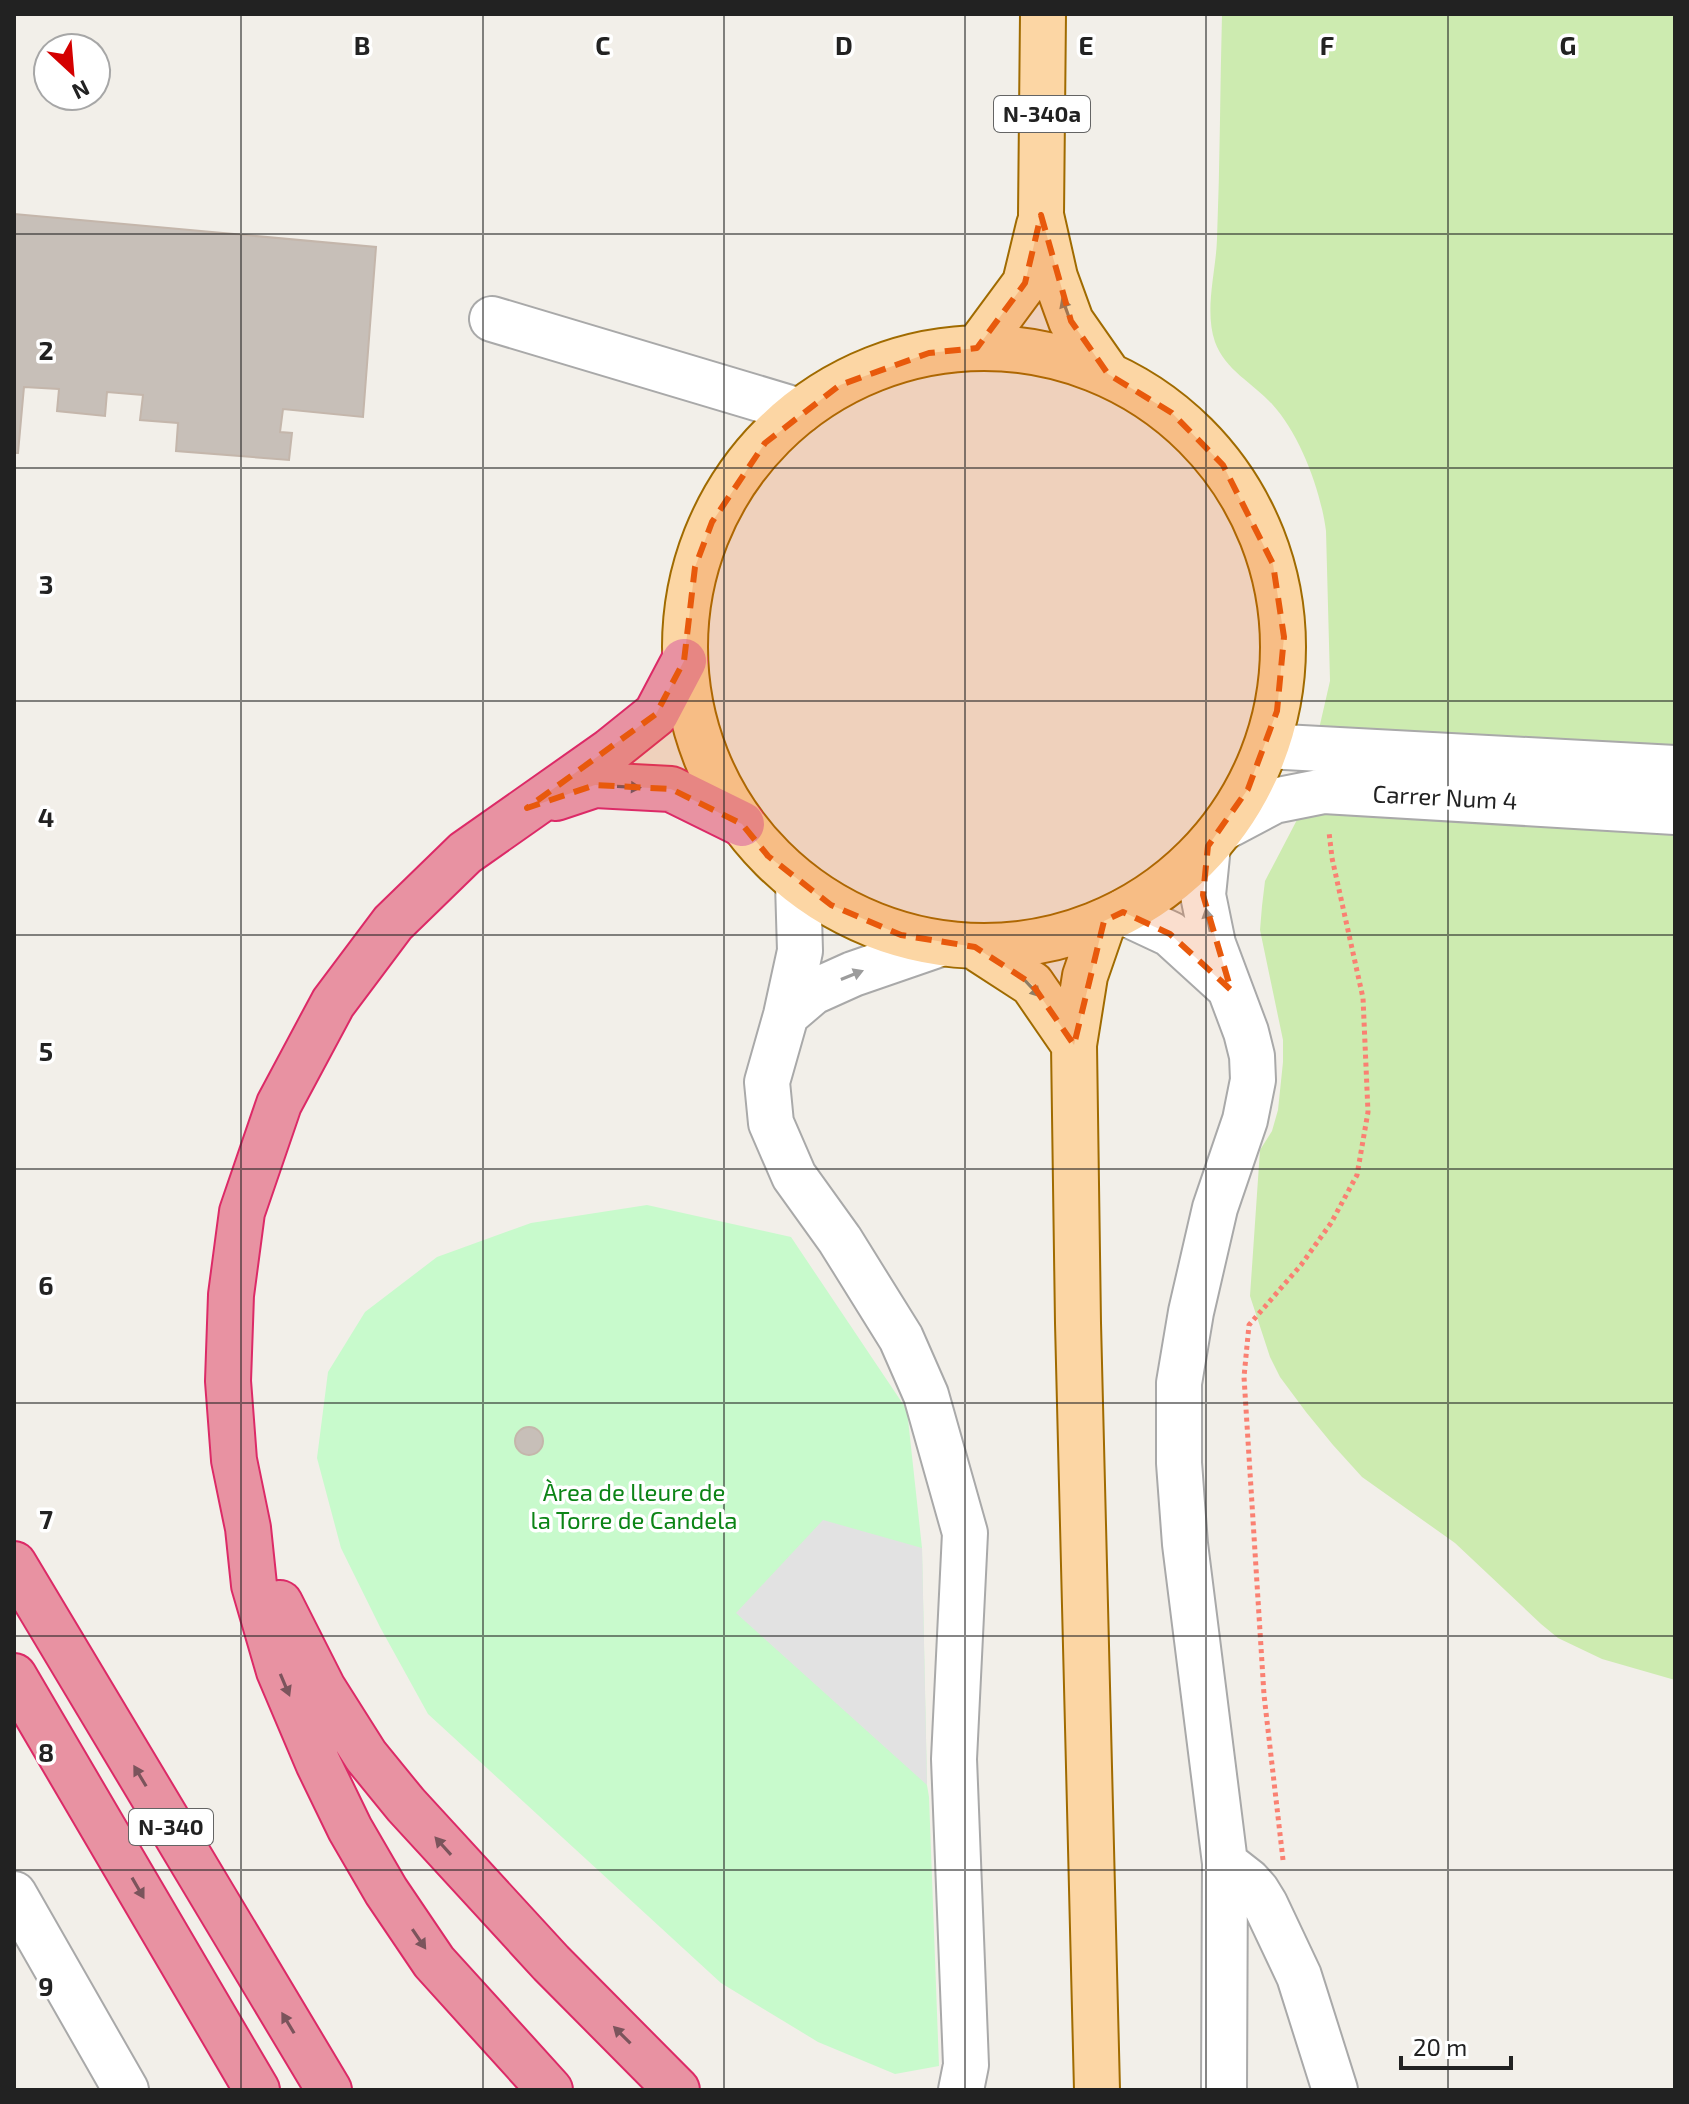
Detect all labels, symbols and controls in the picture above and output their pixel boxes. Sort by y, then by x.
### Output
text: B [354,29,370,60]
text: C [595,29,611,60]
text: D [835,29,853,60]
text: E [1078,29,1094,60]
text: F [1320,29,1334,60]
text: G [1560,29,1576,60]
north arrow [32,32,112,112]
text: N [68,76,94,106]
road number: N-340a [994,96,1090,132]
one-way arrow [1060,297,1072,321]
text: 2 [38,334,54,365]
text: 3 [39,568,53,599]
street label: Carrer Num 4 [1372,778,1518,815]
one-way arrow [617,780,642,793]
text: 4 [38,801,54,832]
one-way arrow [1201,907,1214,932]
one-way arrow [840,968,864,981]
one-way arrow [1023,978,1041,998]
text: 5 [39,1035,53,1066]
text: 6 [38,1269,54,1300]
park label: Àrea de lleure de la Torre de Candela [531,1477,737,1534]
text: 7 [39,1503,53,1534]
one-way arrow [278,1673,291,1697]
text: 8 [38,1736,54,1767]
one-way arrow [134,1765,148,1787]
road number: N-340 [129,1809,213,1845]
one-way arrow [435,1837,453,1856]
one-way arrow [131,1877,145,1899]
one-way arrow [411,1928,425,1950]
text: 9 [38,1970,54,2001]
one-way arrow [282,2012,296,2034]
scale bar [1401,2020,1511,2070]
one-way arrow [613,2026,632,2045]
text: 20 m [1413,2032,1467,2061]

